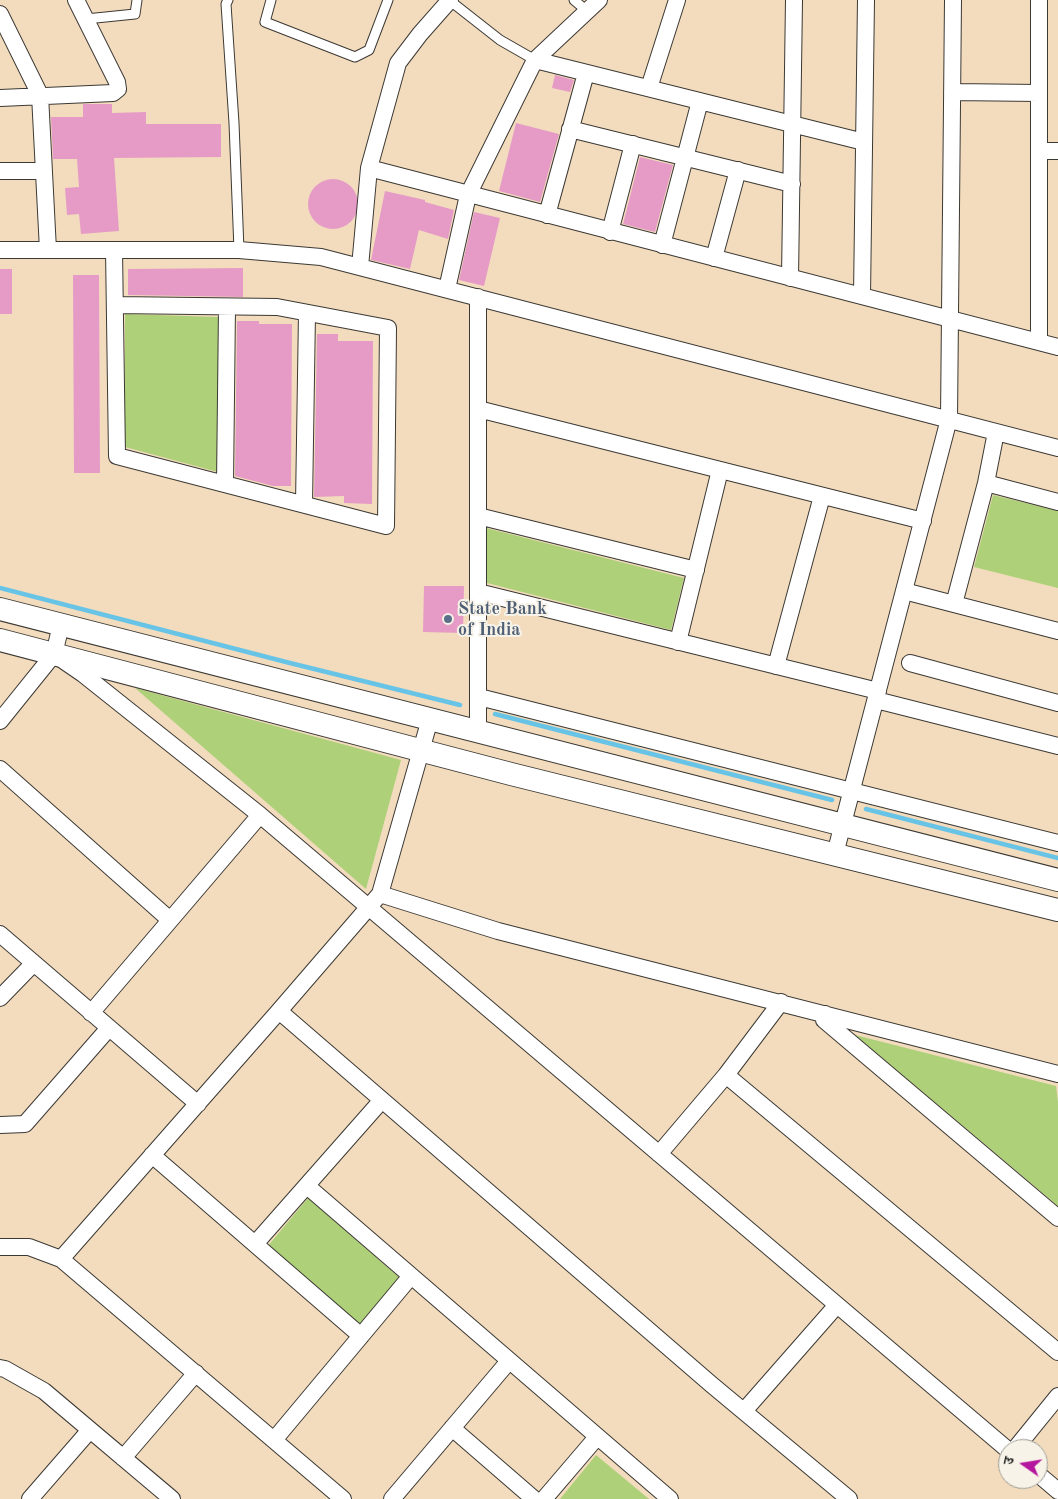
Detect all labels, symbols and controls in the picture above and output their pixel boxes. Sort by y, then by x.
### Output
place label: State Bank of India [458,598,547,640]
marker: State Bank of India [442,613,454,625]
north arrow [998,1439,1048,1489]
text: उ [1002,1456,1017,1466]

